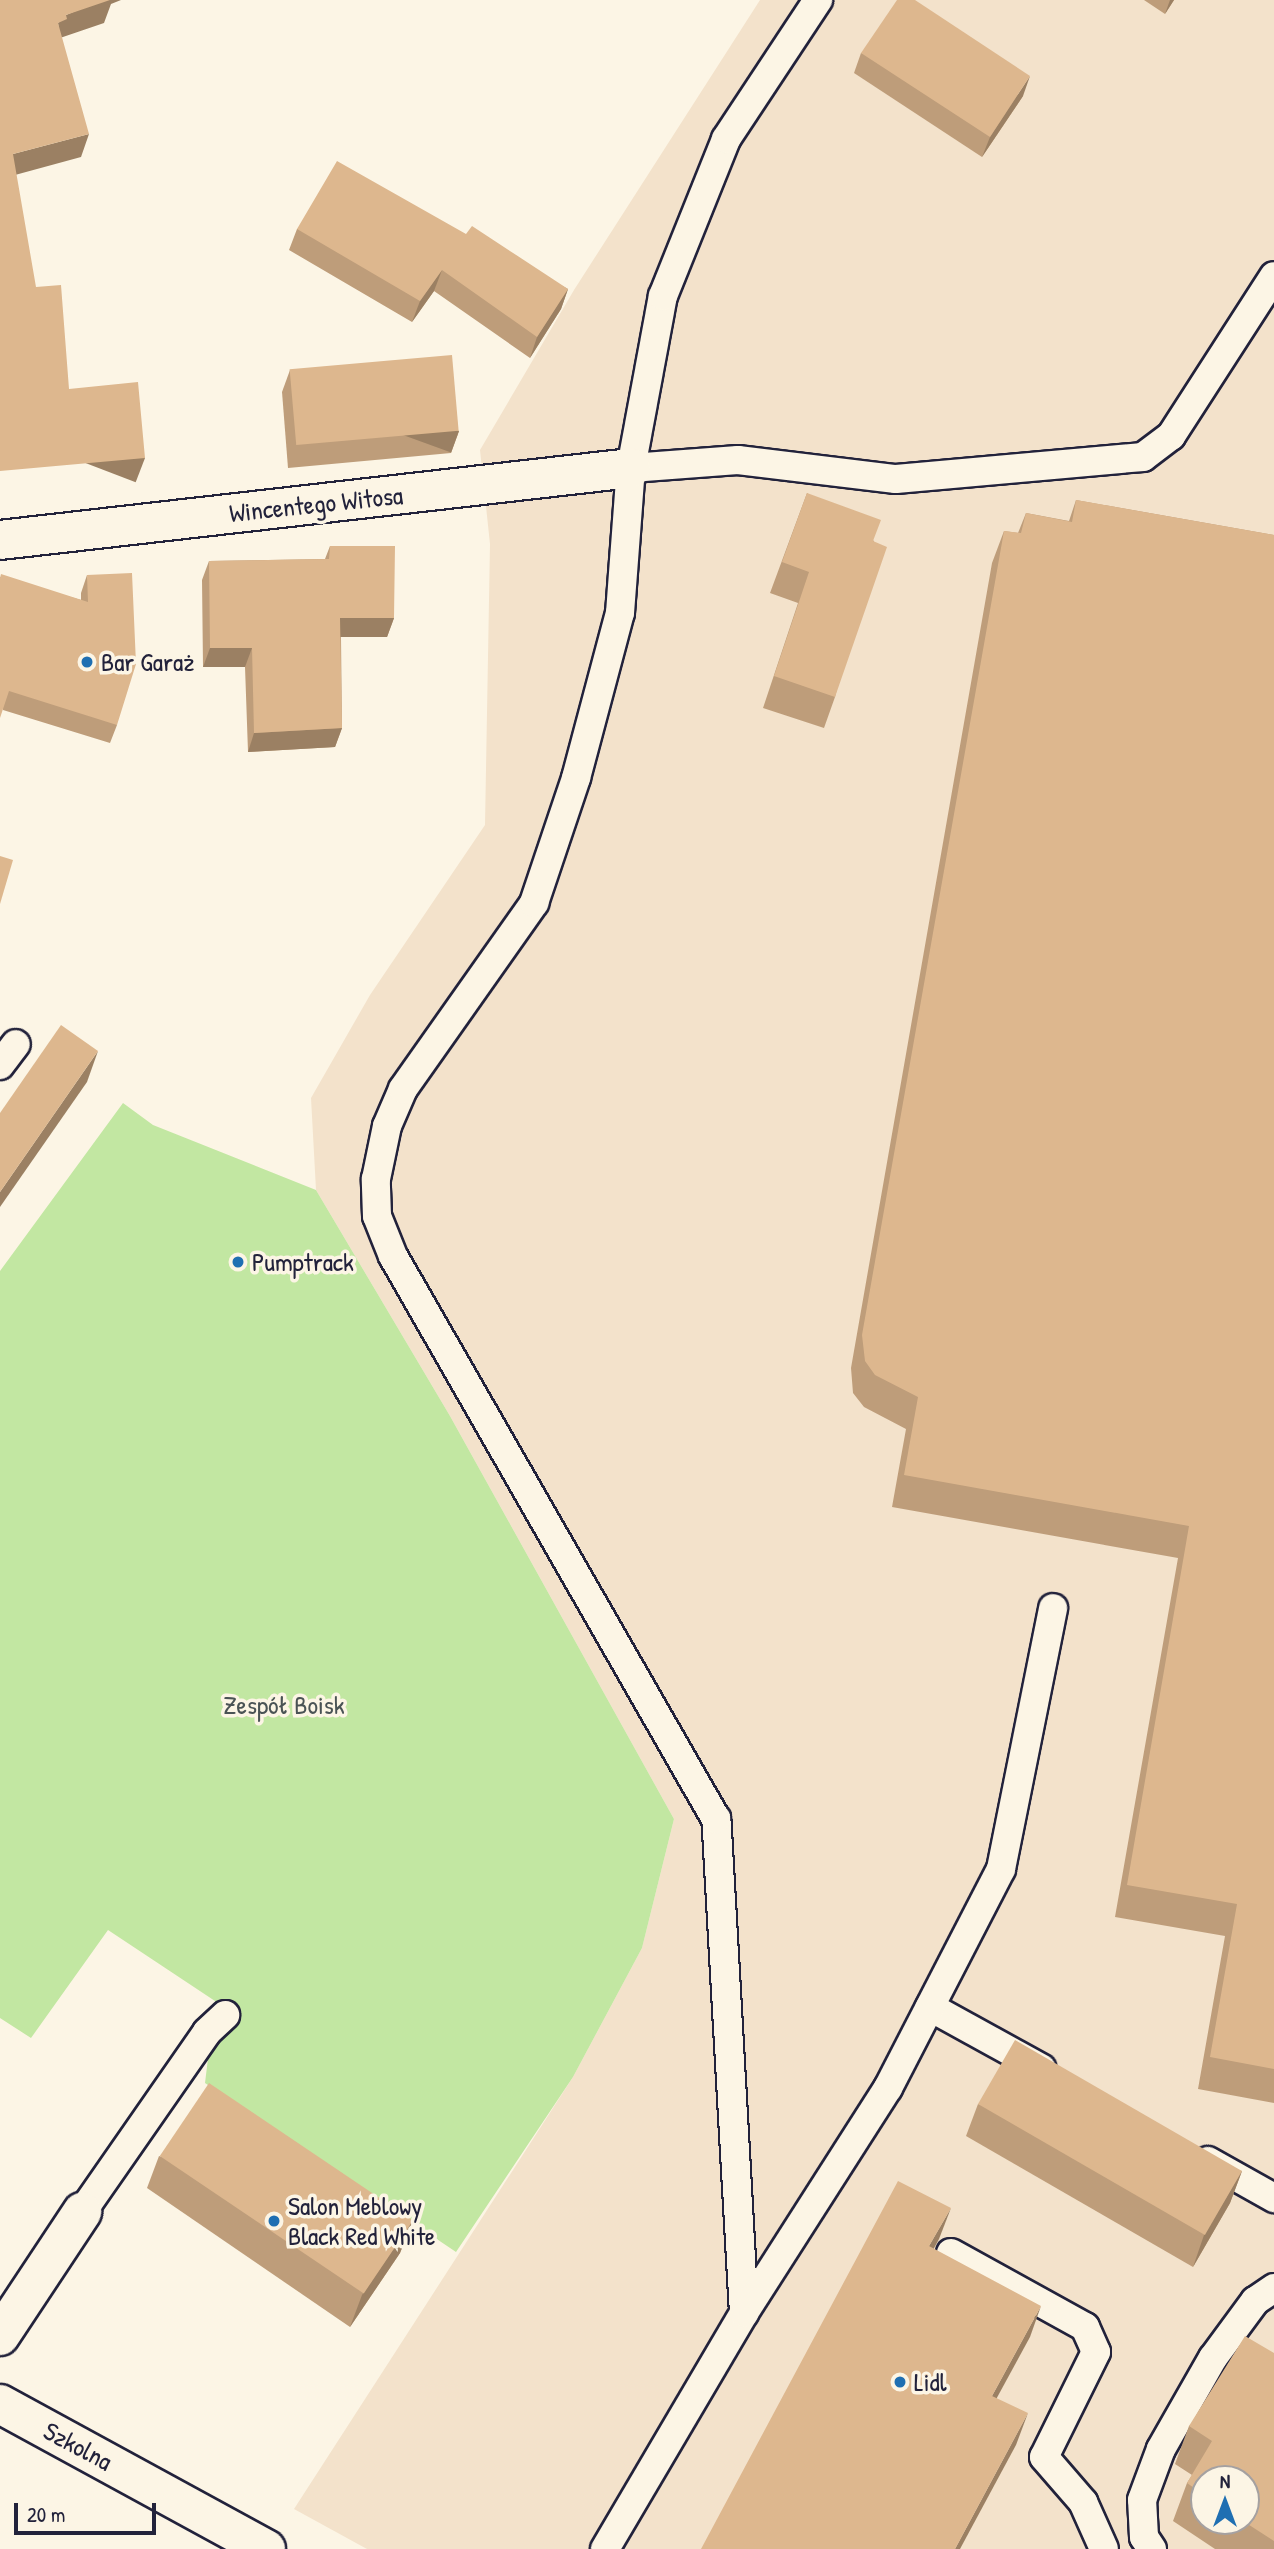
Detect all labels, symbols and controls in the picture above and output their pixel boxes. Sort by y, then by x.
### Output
street label: Wincentego Witosa [228,479,404,529]
place label: Bar Garaż [101,646,194,678]
marker: Bar Garaż [79,654,95,670]
place label: Pumptrack [252,1246,354,1278]
marker: Pumptrack [230,1254,246,1270]
park label: Zespół Boisk [223,1689,345,1721]
place label: Salon Meblowy Black Red White [288,2190,435,2252]
marker: Salon Meblowy Black Red White [266,2213,282,2229]
place label: Lidl [914,2366,947,2398]
marker: Lidl [892,2374,908,2390]
street label: Szkolna [38,2415,118,2477]
north arrow [1190,2465,1260,2535]
text: N [1220,2468,1230,2494]
scale bar [18,2490,159,2534]
text: 20 m [27,2500,65,2529]

